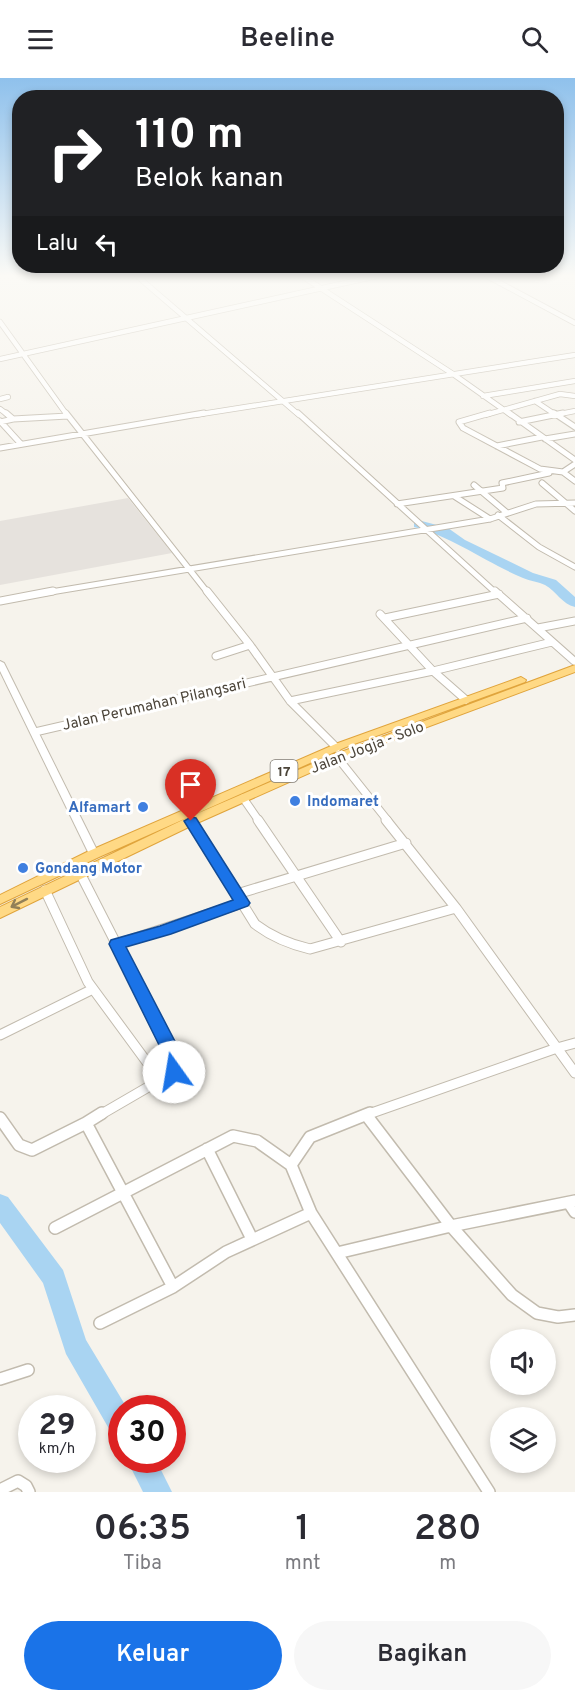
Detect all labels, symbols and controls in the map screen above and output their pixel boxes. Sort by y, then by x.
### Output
text: Beeline [240,22,335,56]
icon: menu [24,23,57,56]
icon: search [518,23,551,56]
text: 110 m [135,110,244,163]
icon: right [36,114,114,192]
text: Belok kanan [135,162,284,196]
icon: left [90,228,123,261]
text: Lalu [36,231,78,258]
street label: Jalan Perumahan Pilangsari [61,675,248,736]
street label: Jalan Jogja - Solo [308,718,427,779]
pin [165,759,216,821]
road number: 17 [270,760,298,782]
icon: arrive [174,768,207,801]
place label: Indomaret [307,793,379,812]
marker: Indomaret [288,794,302,808]
place label: Alfamart [68,799,131,818]
marker: Alfamart [136,800,150,814]
place label: Gondang Motor [35,860,143,879]
marker: Gondang Motor [16,861,30,875]
one-way arrow [10,898,28,910]
position arrow [142,1040,206,1104]
map controls [490,1329,556,1473]
button: sound [490,1329,556,1395]
speed limit sign: 30 [108,1395,186,1473]
button: layers [490,1407,556,1473]
text: 29 [39,1408,75,1445]
text: km/h [39,1440,75,1459]
text: 06:35 [94,1507,191,1553]
text: 1 [296,1507,310,1553]
text: 280 [414,1507,481,1553]
text: Tiba [123,1551,162,1577]
text: mnt [285,1551,320,1577]
text: m [439,1551,456,1577]
button: Keluar [24,1621,282,1690]
button: Bagikan [294,1621,551,1690]

